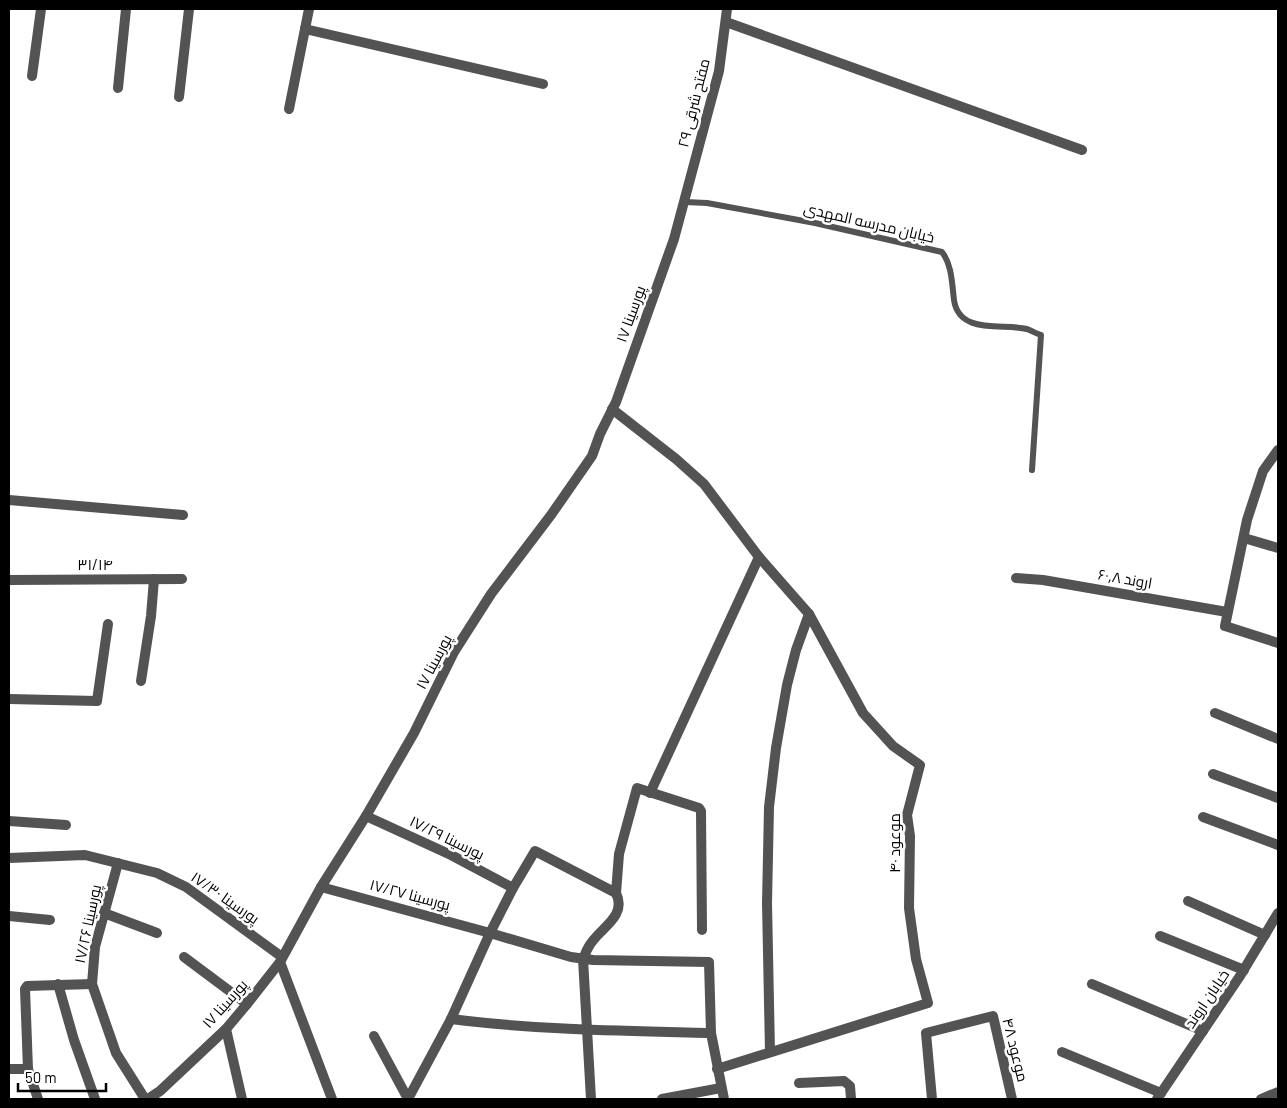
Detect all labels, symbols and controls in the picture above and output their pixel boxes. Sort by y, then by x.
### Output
street label: مفتح شرقی ۲۹ [673,57,716,150]
street label: خیابان مدرسه المهدی [802,198,936,248]
street label: پورسینا ۱۷ [611,283,651,345]
street label: ۳۱/۱۴ [77,555,113,573]
street label: اروند ۶۰٫۸ [1096,564,1154,593]
street label: پورسینا ۱۷ [411,631,457,693]
street label: پورسینا ۱۷/۲۹ [406,811,488,865]
street label: موعود ۴۰ [885,813,904,873]
street label: پورسینا ۱۷/۳۰ [187,867,263,929]
street label: پورسینا ۱۷/۲۷ [368,875,452,915]
street label: پورسینا ۱۷/۲۶ [70,883,106,965]
street label: خیابان اروند [1180,966,1234,1032]
street label: پورسینا ۱۷ [198,975,252,1033]
street label: موعود ۴۸ [998,1016,1033,1084]
scale bar [18,1060,105,1092]
text: 50 m [25,1068,57,1086]

